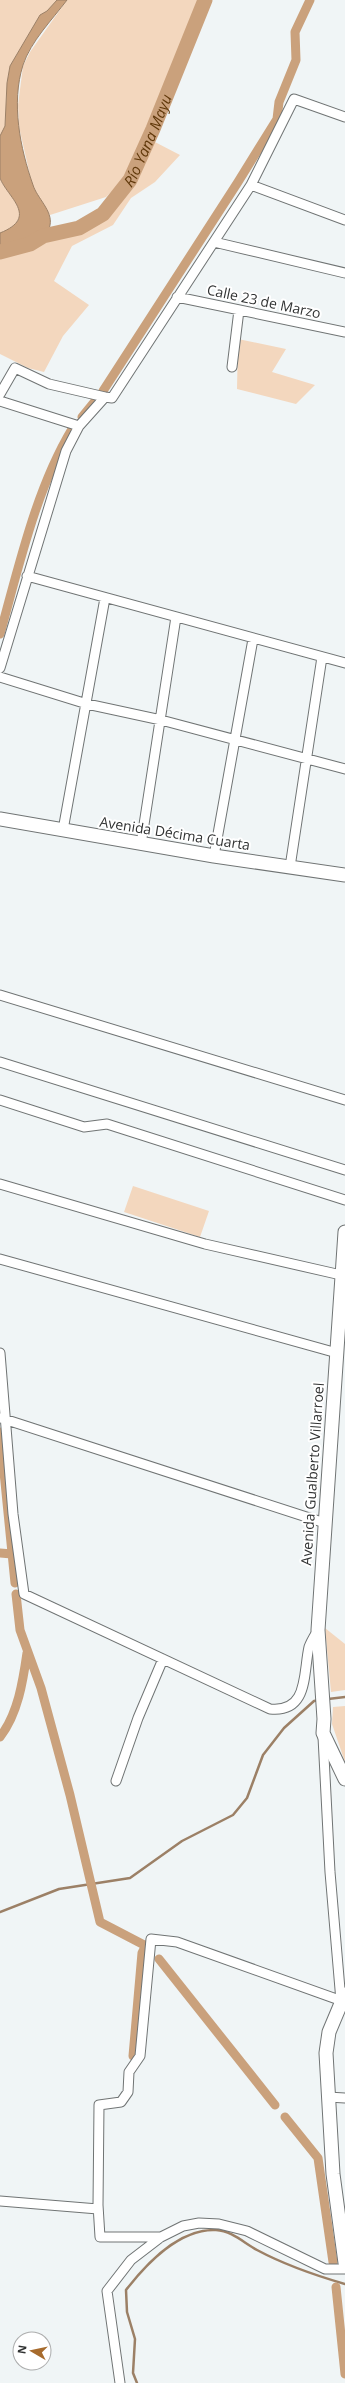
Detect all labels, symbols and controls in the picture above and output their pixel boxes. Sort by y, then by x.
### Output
water label: Río Yana Mayu [119,91,176,191]
street label: Calle 23 de Marzo [205,280,323,322]
street label: Avenida Décima Cuarta [98,812,252,854]
street label: Avenida Gualberto Villarroel [296,1382,328,1566]
north arrow [12,2331,52,2371]
text: N [14,2344,30,2355]

